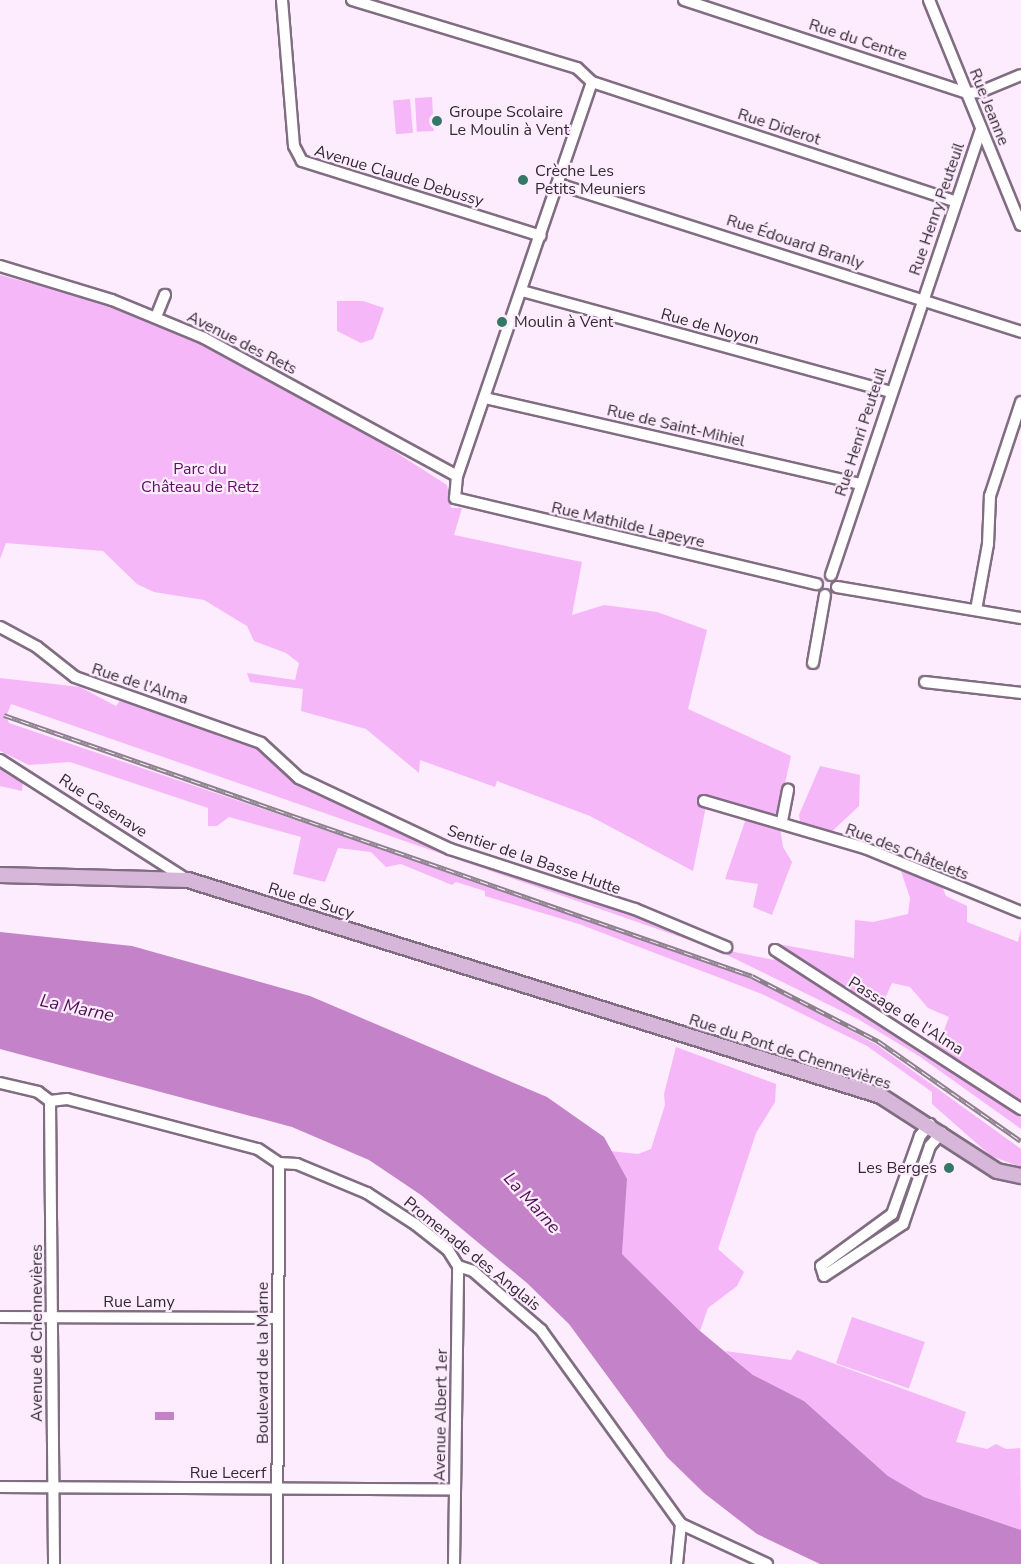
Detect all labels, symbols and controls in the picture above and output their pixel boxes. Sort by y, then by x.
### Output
street label: Rue du Centre [806,15,910,65]
street label: Rue Jeanne [965,66,1013,148]
place label: Groupe Scolaire Le Moulin à Vent [449,102,569,140]
street label: Rue Diderot [735,105,823,149]
marker: Groupe Scolaire Le Moulin à Vent [430,114,444,128]
street label: Rue Henry Peuteuil [905,140,969,278]
street label: Avenue Claude Debussy [312,141,486,211]
place label: Crèche Les Petits Meuniers [535,161,646,199]
marker: Crèche Les Petits Meuniers [516,173,530,187]
street label: Rue Édouard Branly [724,211,866,273]
street label: Rue de Noyon [659,305,761,349]
street label: Avenue des Rets [184,307,300,379]
place label: Moulin à Vent [514,312,613,332]
marker: Moulin à Vent [495,315,509,329]
street label: Rue Henri Peuteuil [831,365,891,499]
street label: Rue de Saint-Mihiel [605,401,747,451]
park label: Parc du Château de Retz [141,459,259,497]
street label: Rue Mathilde Lapeyre [549,498,707,552]
street label: Rue de l'Alma [89,659,191,709]
street label: Rue Casenave [55,770,151,842]
street label: Rue des Châtelets [843,820,971,884]
street label: Sentier de la Basse Hutte [445,821,623,899]
street label: Rue de Sucy [266,879,356,923]
street label: Passage de l'Alma [845,973,967,1059]
water label: La Marne [38,990,116,1026]
street label: Rue du Pont de Chennevières [687,1010,893,1094]
place label: Les Berges [858,1158,937,1178]
marker: Les Berges [942,1161,956,1175]
water label: La Marne [499,1168,565,1238]
street label: Promenade des Anglais [400,1193,544,1315]
street label: Avenue de Chennevières [27,1244,47,1422]
street label: Boulevard de la Marne [253,1282,273,1444]
street label: Rue Lamy [103,1292,175,1312]
street label: Avenue Albert 1er [430,1349,452,1481]
street label: Rue Lecerf [190,1463,266,1483]

